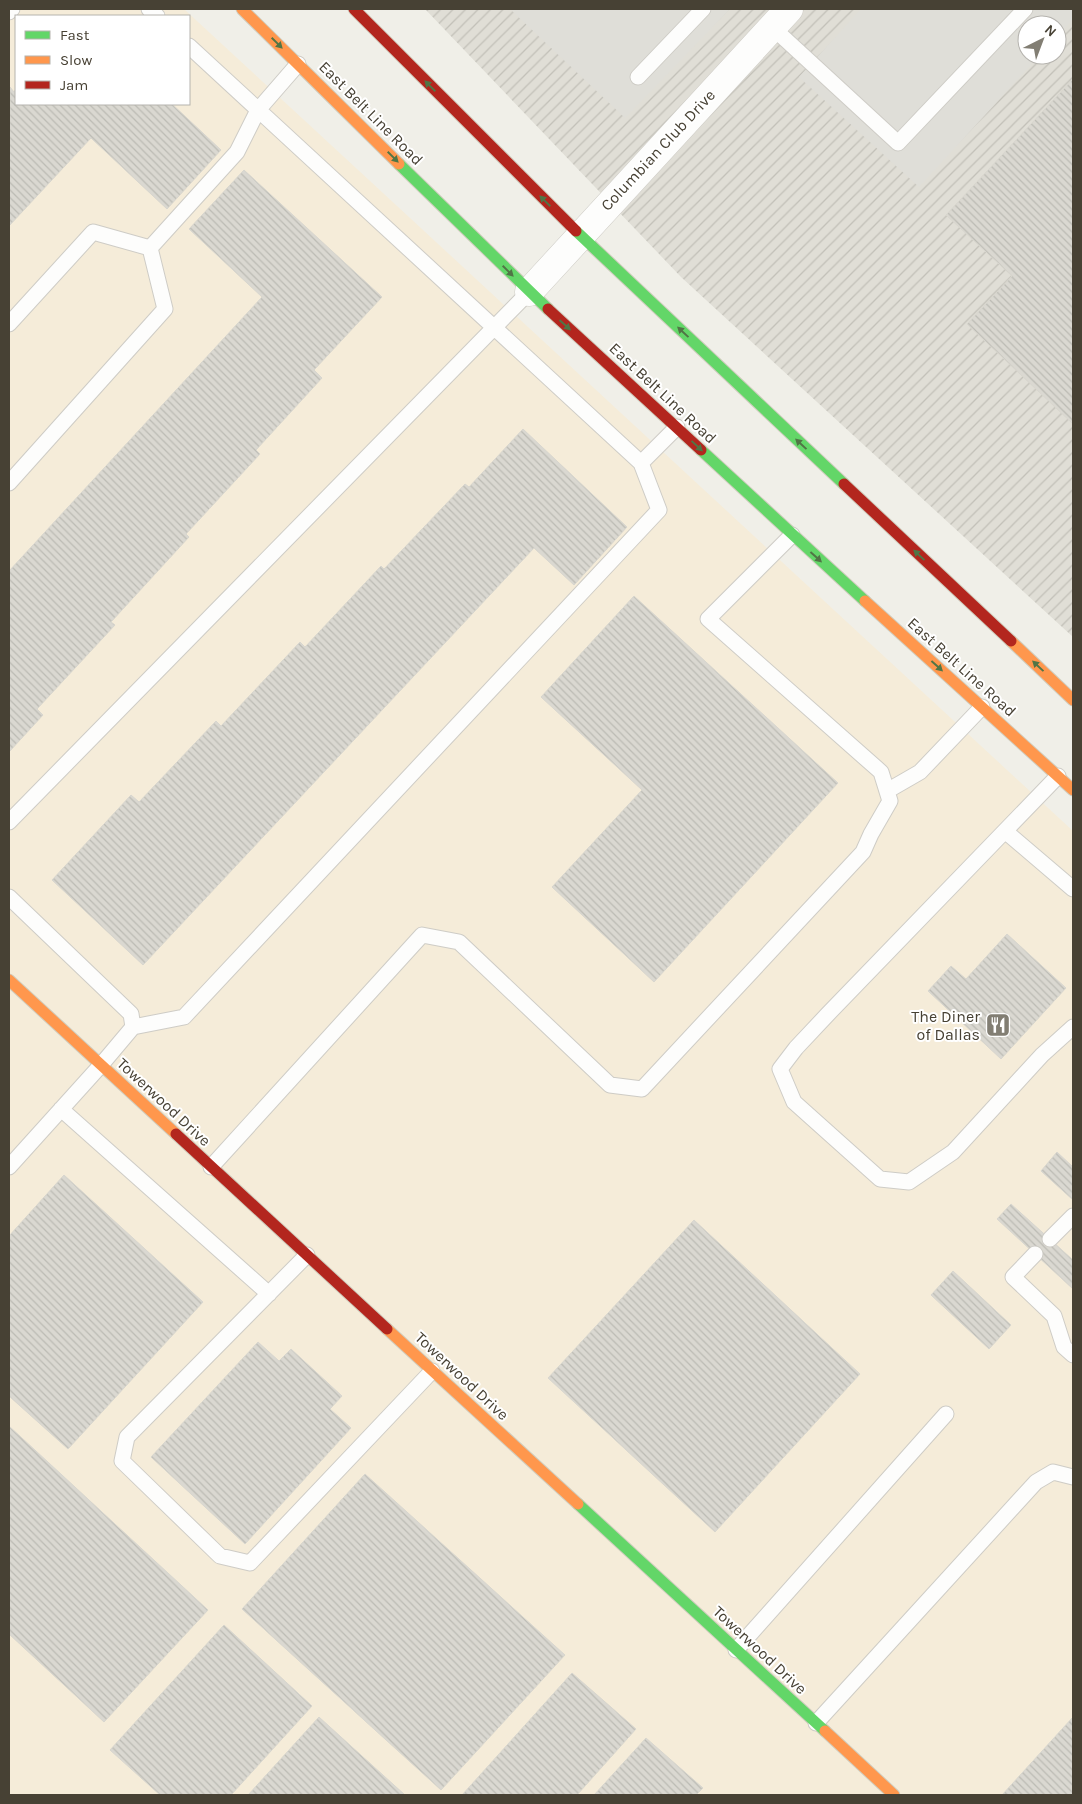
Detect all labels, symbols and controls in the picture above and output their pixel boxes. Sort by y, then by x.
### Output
legend [15,15,190,105]
north arrow [1017,15,1067,65]
text: N [1041,21,1060,40]
text: Fast [60,26,90,44]
one-way arrow [271,37,283,49]
text: Slow [60,51,92,69]
street label: East Belt Line Road [315,57,427,169]
text: Jam [60,76,88,94]
one-way arrow [425,80,437,92]
street label: Columbian Club Drive [597,85,719,215]
one-way arrow [386,151,398,163]
one-way arrow [539,195,551,207]
one-way arrow [502,265,514,277]
one-way arrow [558,319,570,331]
one-way arrow [677,326,689,338]
street label: East Belt Line Road [606,339,720,447]
one-way arrow [795,438,807,450]
one-way arrow [691,440,703,452]
one-way arrow [914,549,926,561]
one-way arrow [810,551,822,563]
street label: East Belt Line Road [904,613,1020,721]
one-way arrow [930,660,942,672]
one-way arrow [1032,660,1044,672]
place label: The Diner of Dallas [911,1007,980,1044]
restaurant icon: The Diner of Dallas [985,1012,1011,1038]
street label: Towerwood Drive [113,1054,215,1150]
street label: Towerwood Drive [411,1328,513,1424]
street label: Towerwood Drive [709,1602,811,1698]

